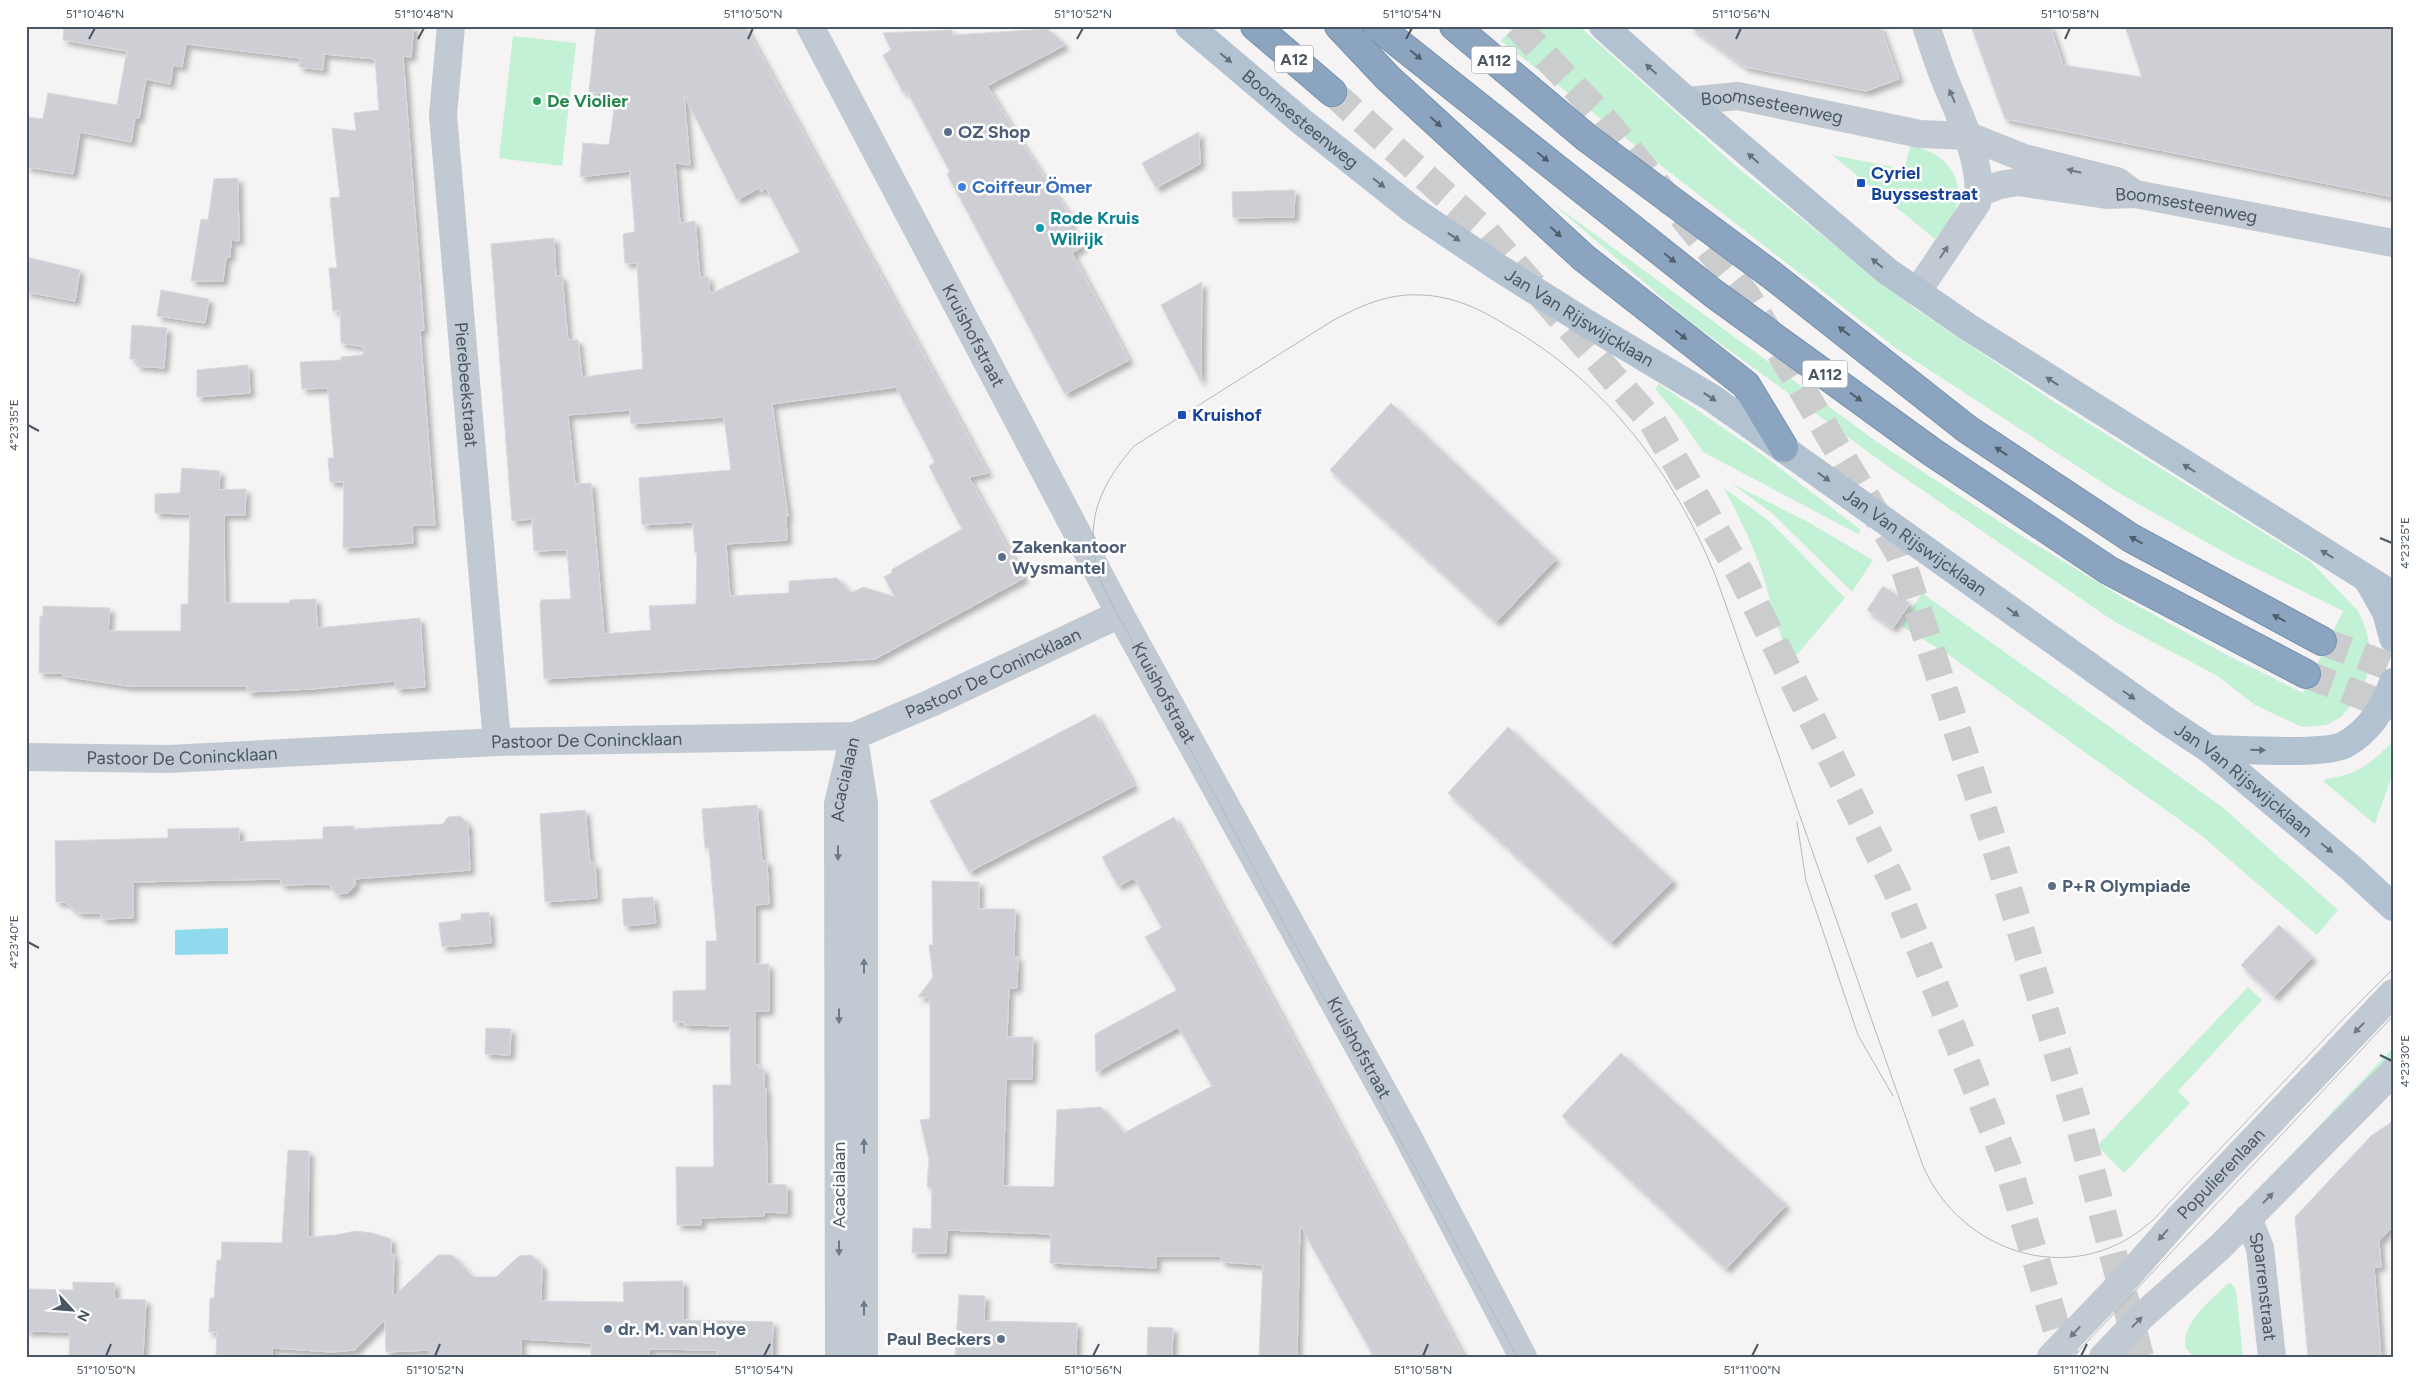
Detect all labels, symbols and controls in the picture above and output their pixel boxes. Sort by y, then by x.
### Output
text: 51°10'46"N [66,7,124,21]
text: 51°10'48"N [394,7,454,21]
text: 51°10'50"N [723,7,783,21]
text: 51°10'52"N [1054,7,1112,21]
text: 51°10'54"N [1383,7,1441,21]
text: 51°10'56"N [1712,7,1770,21]
text: 51°10'58"N [2041,7,2099,21]
road number: A12 [1275,46,1313,72]
road number: A112 [1472,46,1516,74]
one-way arrow [1409,50,1422,61]
one-way arrow [1219,52,1232,63]
one-way arrow [1645,63,1657,75]
street label: Boomsesteenweg [1237,65,1363,173]
street label: Boomsesteenweg [1700,84,1845,129]
one-way arrow [1947,89,1955,103]
place label: De Violier [547,90,628,112]
marker: De Violier [531,95,543,107]
one-way arrow [1430,116,1442,128]
place label: OZ Shop [958,121,1030,143]
marker: OZ Shop [942,126,954,138]
one-way arrow [1536,151,1549,162]
one-way arrow [1747,153,1760,164]
place label: Cyriel Buyssestraat [1871,162,1978,205]
one-way arrow [2067,167,2082,175]
place label: Coiffeur Ömer [972,176,1092,198]
one-way arrow [1372,177,1385,188]
marker: Cyriel Buyssestraat [1855,177,1867,189]
marker: Coiffeur Ömer [956,181,968,193]
street label: Boomsesteenweg [2115,183,2259,228]
place label: Rode Kruis Wilrijk [1050,207,1140,250]
marker: Rode Kruis Wilrijk [1034,222,1046,234]
one-way arrow [1549,226,1561,238]
one-way arrow [1447,232,1460,242]
one-way arrow [1939,245,1949,259]
one-way arrow [1663,253,1676,264]
one-way arrow [1871,258,1884,269]
street label: Jan Van Rijswijcklaan [1501,263,1658,372]
street label: Kruishofstraat [937,280,1009,391]
street label: Pierebeekstraat [450,321,483,448]
one-way arrow [1838,326,1851,337]
one-way arrow [1675,329,1688,340]
road number: A112 [1802,360,1848,388]
one-way arrow [2045,376,2059,386]
one-way arrow [1704,392,1717,402]
one-way arrow [1849,392,1863,402]
text: 4°23'35"E [7,399,21,451]
place label: Kruishof [1192,404,1263,426]
marker: Kruishof [1176,409,1188,421]
one-way arrow [1994,446,2007,456]
one-way arrow [2183,463,2196,472]
one-way arrow [1817,472,1831,482]
street label: Jan Van Rijswijcklaan [1839,484,1991,601]
text: 4°23'25"E [2398,517,2412,569]
place label: Zakenkantoor Wysmantel [1012,536,1126,579]
one-way arrow [2130,536,2143,545]
one-way arrow [2320,550,2334,559]
marker: Zakenkantoor Wysmantel [996,551,1008,563]
one-way arrow [2006,607,2020,617]
one-way arrow [2272,614,2287,622]
street label: Pastoor De Conincklaan [902,623,1084,724]
street label: Kruishofstraat [1127,638,1201,748]
one-way arrow [2123,690,2136,700]
street label: Jan Van Rijswijcklaan [2170,718,2317,842]
street label: Pastoor De Conincklaan [490,728,682,753]
street label: Acacialaan [827,735,864,822]
street label: Pastoor De Conincklaan [86,742,278,770]
one-way arrow [2250,746,2266,754]
one-way arrow [2320,843,2333,854]
one-way arrow [834,845,842,861]
place label: P+R Olympiade [2062,875,2191,897]
marker: P+R Olympiade [2046,880,2058,892]
text: 4°23'40"E [7,915,21,969]
one-way arrow [860,957,868,973]
street label: Kruishofstraat [1322,993,1396,1103]
one-way arrow [835,1008,843,1024]
one-way arrow [2353,1022,2365,1034]
text: 4°23'30"E [2398,1035,2412,1087]
street label: Populierenlaan [2173,1124,2270,1224]
one-way arrow [860,1137,868,1153]
street label: Acacialaan [828,1142,850,1228]
one-way arrow [2262,1192,2274,1204]
one-way arrow [2158,1229,2169,1242]
street label: Sparrenstraat [2244,1229,2281,1342]
one-way arrow [835,1240,843,1256]
north arrow [48,1286,98,1336]
one-way arrow [860,1300,868,1316]
text: N [73,1307,93,1324]
one-way arrow [2131,1316,2143,1328]
place label: dr. M. van Hoye [618,1318,746,1340]
marker: dr. M. van Hoye [602,1323,614,1335]
one-way arrow [2069,1326,2081,1338]
place label: Paul Beckers [887,1328,992,1350]
marker: Paul Beckers [995,1333,1007,1345]
text: 51°10'50"N [76,1363,136,1377]
text: 51°10'52"N [406,1363,464,1377]
text: 51°10'54"N [735,1363,793,1377]
text: 51°10'56"N [1064,1363,1122,1377]
text: 51°10'58"N [1394,1363,1452,1377]
text: 51°11'00"N [1723,1363,1781,1377]
text: 51°11'02"N [2053,1363,2109,1377]

